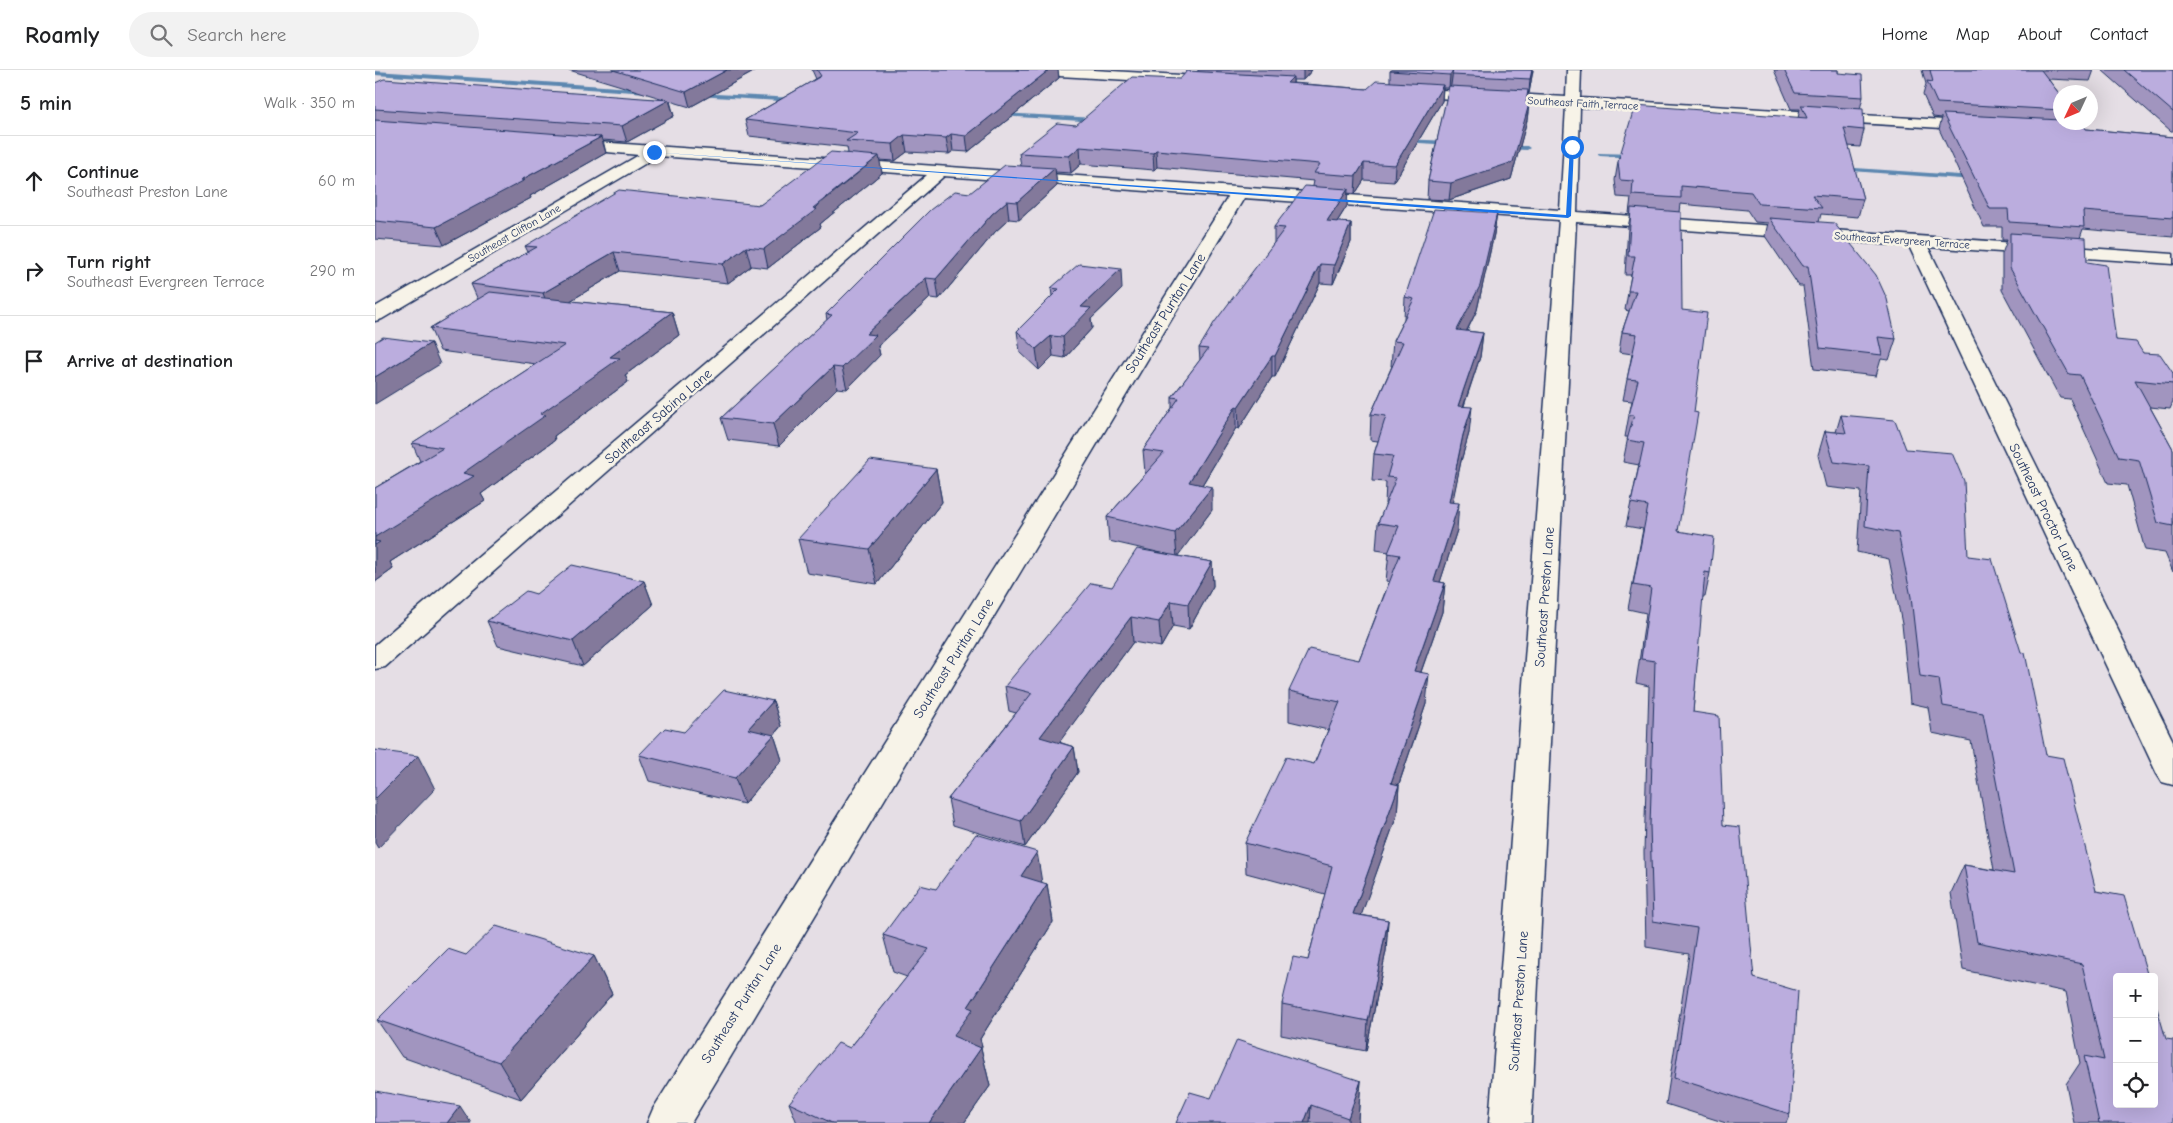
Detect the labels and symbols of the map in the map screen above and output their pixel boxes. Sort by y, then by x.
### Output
north arrow [2053,85,2098,130]
street label: Southeast Faith Terrace [1527,94,1639,113]
route start [1561,136,1584,159]
route end [643,141,666,164]
street label: Southeast Clifton Lane [466,201,563,265]
street label: Southeast Evergreen Terrace [1834,229,1971,252]
street label: Southeast Puritan Lane [1122,250,1209,376]
street label: Southeast Sabina Lane [601,365,715,468]
street label: Southeast Proctor Lane [2005,441,2082,574]
street label: Southeast Preston Lane [1531,526,1558,668]
street label: Southeast Puritan Lane [910,595,997,721]
street label: Southeast Preston Lane [1505,930,1532,1072]
street label: Southeast Puritan Lane [698,940,785,1066]

